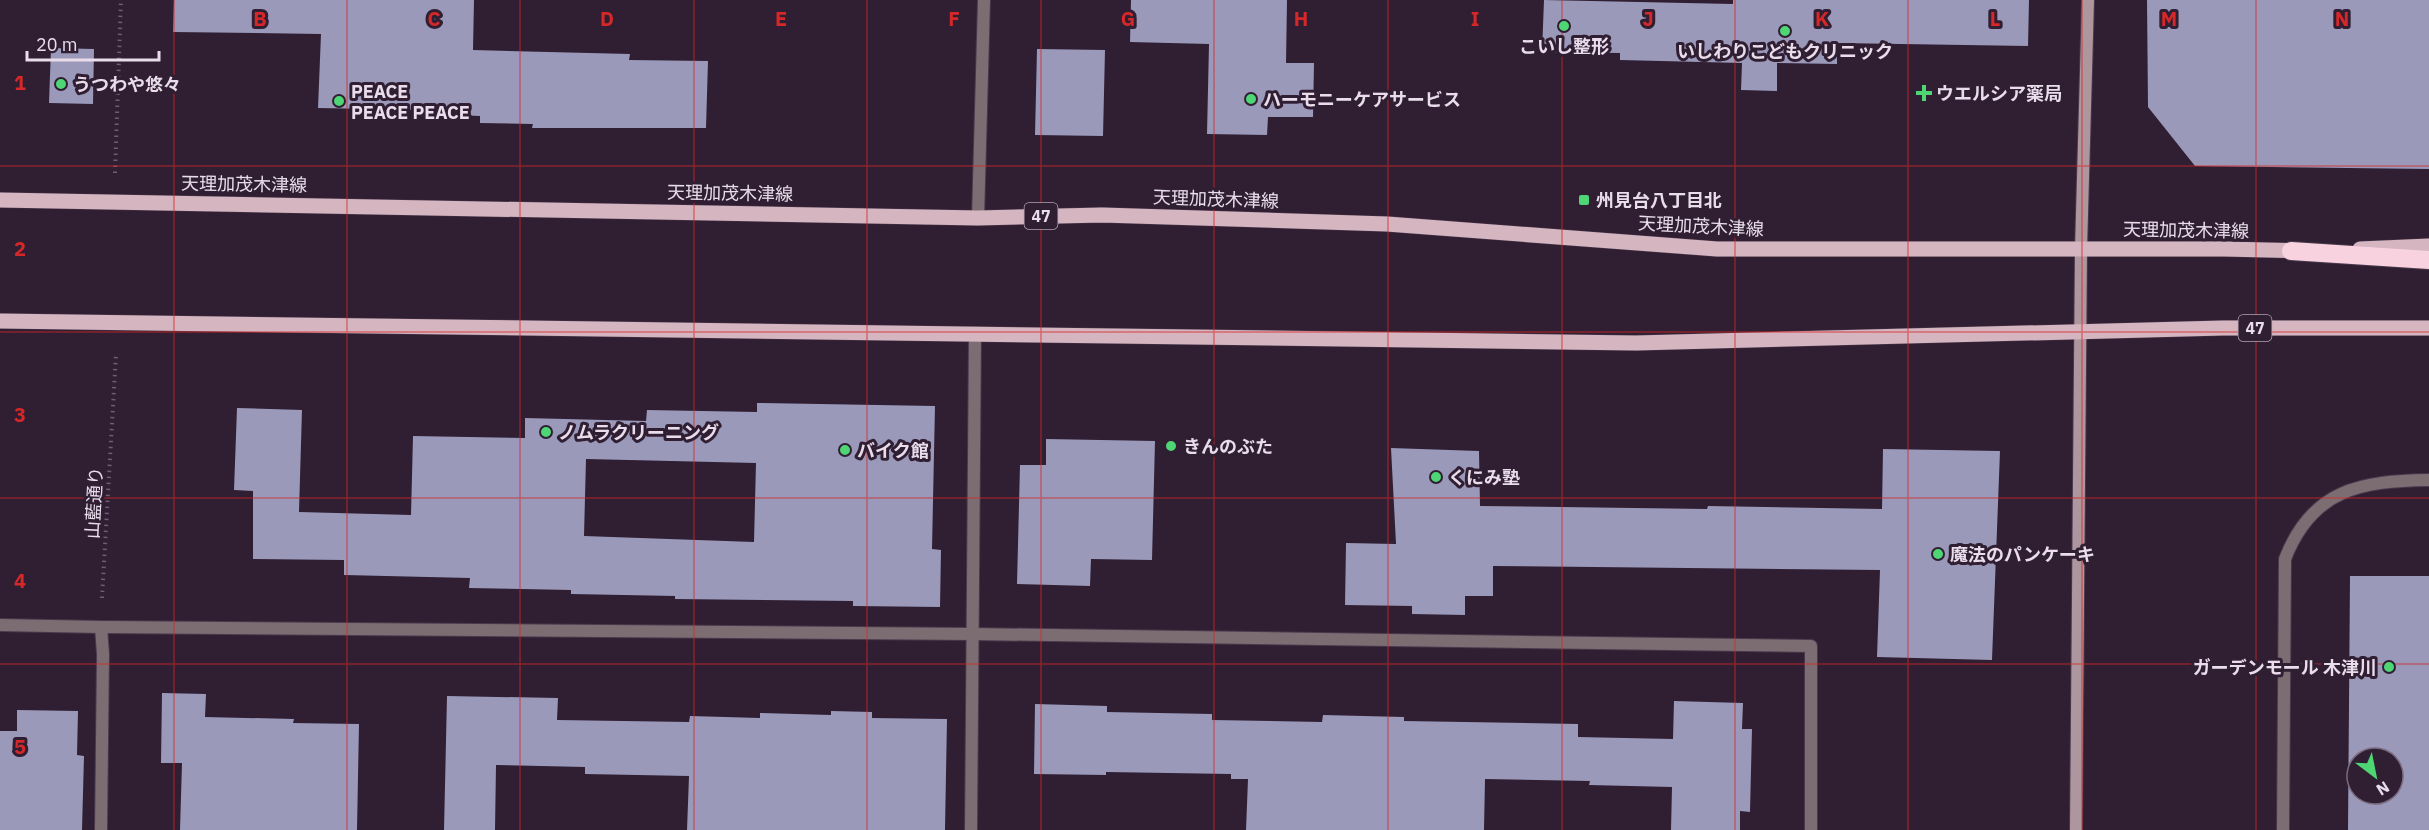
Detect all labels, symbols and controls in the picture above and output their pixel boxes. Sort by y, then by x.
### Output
text: B [253,5,267,32]
text: C [427,5,441,32]
text: D [600,5,614,32]
text: E [775,5,787,32]
text: F [948,5,960,32]
text: G [1121,5,1135,32]
text: H [1294,5,1308,32]
text: I [1471,5,1479,32]
text: J [1642,5,1654,32]
text: K [1815,5,1829,32]
text: L [1990,5,2000,32]
text: M [2161,5,2177,32]
text: N [2335,5,2349,32]
marker: こいし整形 [1557,19,1571,33]
scale bar [27,24,159,62]
marker: いしわりこどもクリニック [1778,24,1792,38]
text: 20 m [36,33,78,56]
place label: こいし整形 [1519,35,1609,58]
place label: いしわりこどもクリニック [1677,40,1893,63]
text: 1 [14,69,26,96]
place label: うつわや悠々 [73,73,181,96]
marker: うつわや悠々 [54,77,68,91]
place label: PEACE PEACE PEACE [351,80,470,124]
place label: ウエルシア薬局 [1936,82,2062,105]
marker: ウエルシア薬局 [1917,86,1931,100]
place label: ハーモニーケアサービス [1263,88,1461,111]
marker: ハーモニーケアサービス [1244,92,1258,106]
marker: PEACE PEACE PEACE [332,94,346,108]
street label: 天理加茂木津線 [181,171,307,197]
street label: 天理加茂木津線 [667,180,793,206]
street label: 天理加茂木津線 [1153,185,1279,213]
place label: 州見台八丁目北 [1596,189,1722,212]
marker: 州見台八丁目北 [1577,193,1591,207]
road number: 47 [1024,203,1058,229]
street label: 天理加茂木津線 [1637,211,1765,241]
street label: 天理加茂木津線 [2123,217,2249,243]
text: 2 [14,235,26,262]
road number: 47 [2238,315,2272,341]
text: 3 [14,401,26,428]
place label: ノムラクリーニング [558,421,719,444]
marker: ノムラクリーニング [539,425,553,439]
place label: きんのぶた [1183,435,1273,458]
place label: バイク館 [857,439,929,462]
marker: きんのぶた [1164,439,1178,453]
marker: バイク館 [838,443,852,457]
street label: 山藍通り [81,466,107,540]
place label: くにみ塾 [1448,466,1520,489]
marker: くにみ塾 [1429,470,1443,484]
place label: 魔法のパンケーキ [1950,543,2095,566]
marker: 魔法のパンケーキ [1931,547,1945,561]
text: 4 [14,567,26,594]
place label: ガーデンモール 木津川 [2193,656,2377,679]
marker: ガーデンモール 木津川 [2382,660,2396,674]
text: 5 [14,733,26,760]
north arrow [2345,746,2405,806]
text: N [2373,777,2393,800]

